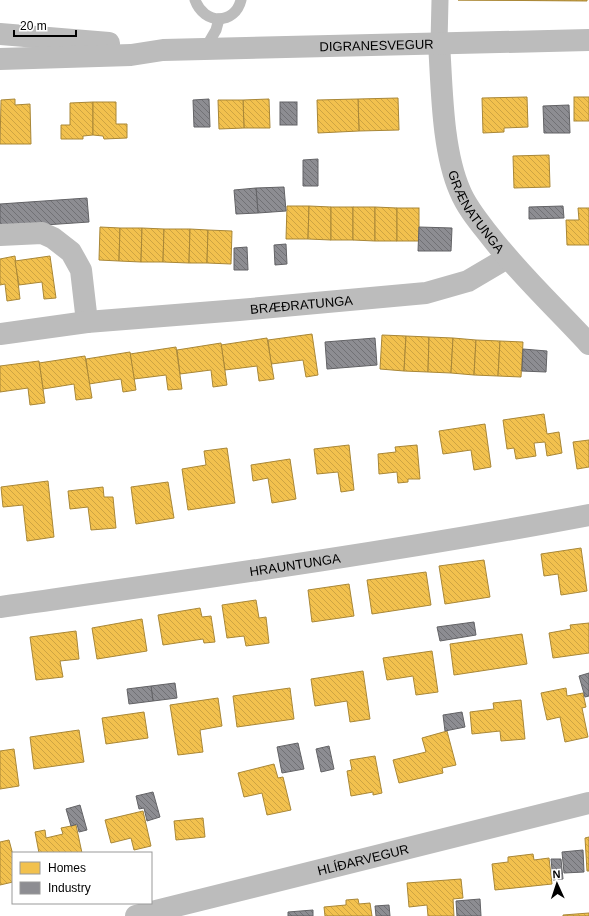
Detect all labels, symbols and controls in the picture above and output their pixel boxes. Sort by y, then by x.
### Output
scale bar [14,12,76,38]
text: 20 m [20,19,47,33]
street label: DIGRANESVEGUR [319,37,434,54]
street label: GRÆNATUNGA [445,168,508,256]
street label: BRÆÐRATUNGA [249,293,354,317]
street label: HRAUNTUNGA [249,550,342,579]
street label: HLÍÐARVEGUR [316,841,410,878]
legend [12,852,152,904]
text: Homes [48,861,86,875]
north arrow [537,864,577,904]
text: N [552,868,561,880]
text: Industry [48,881,91,895]

